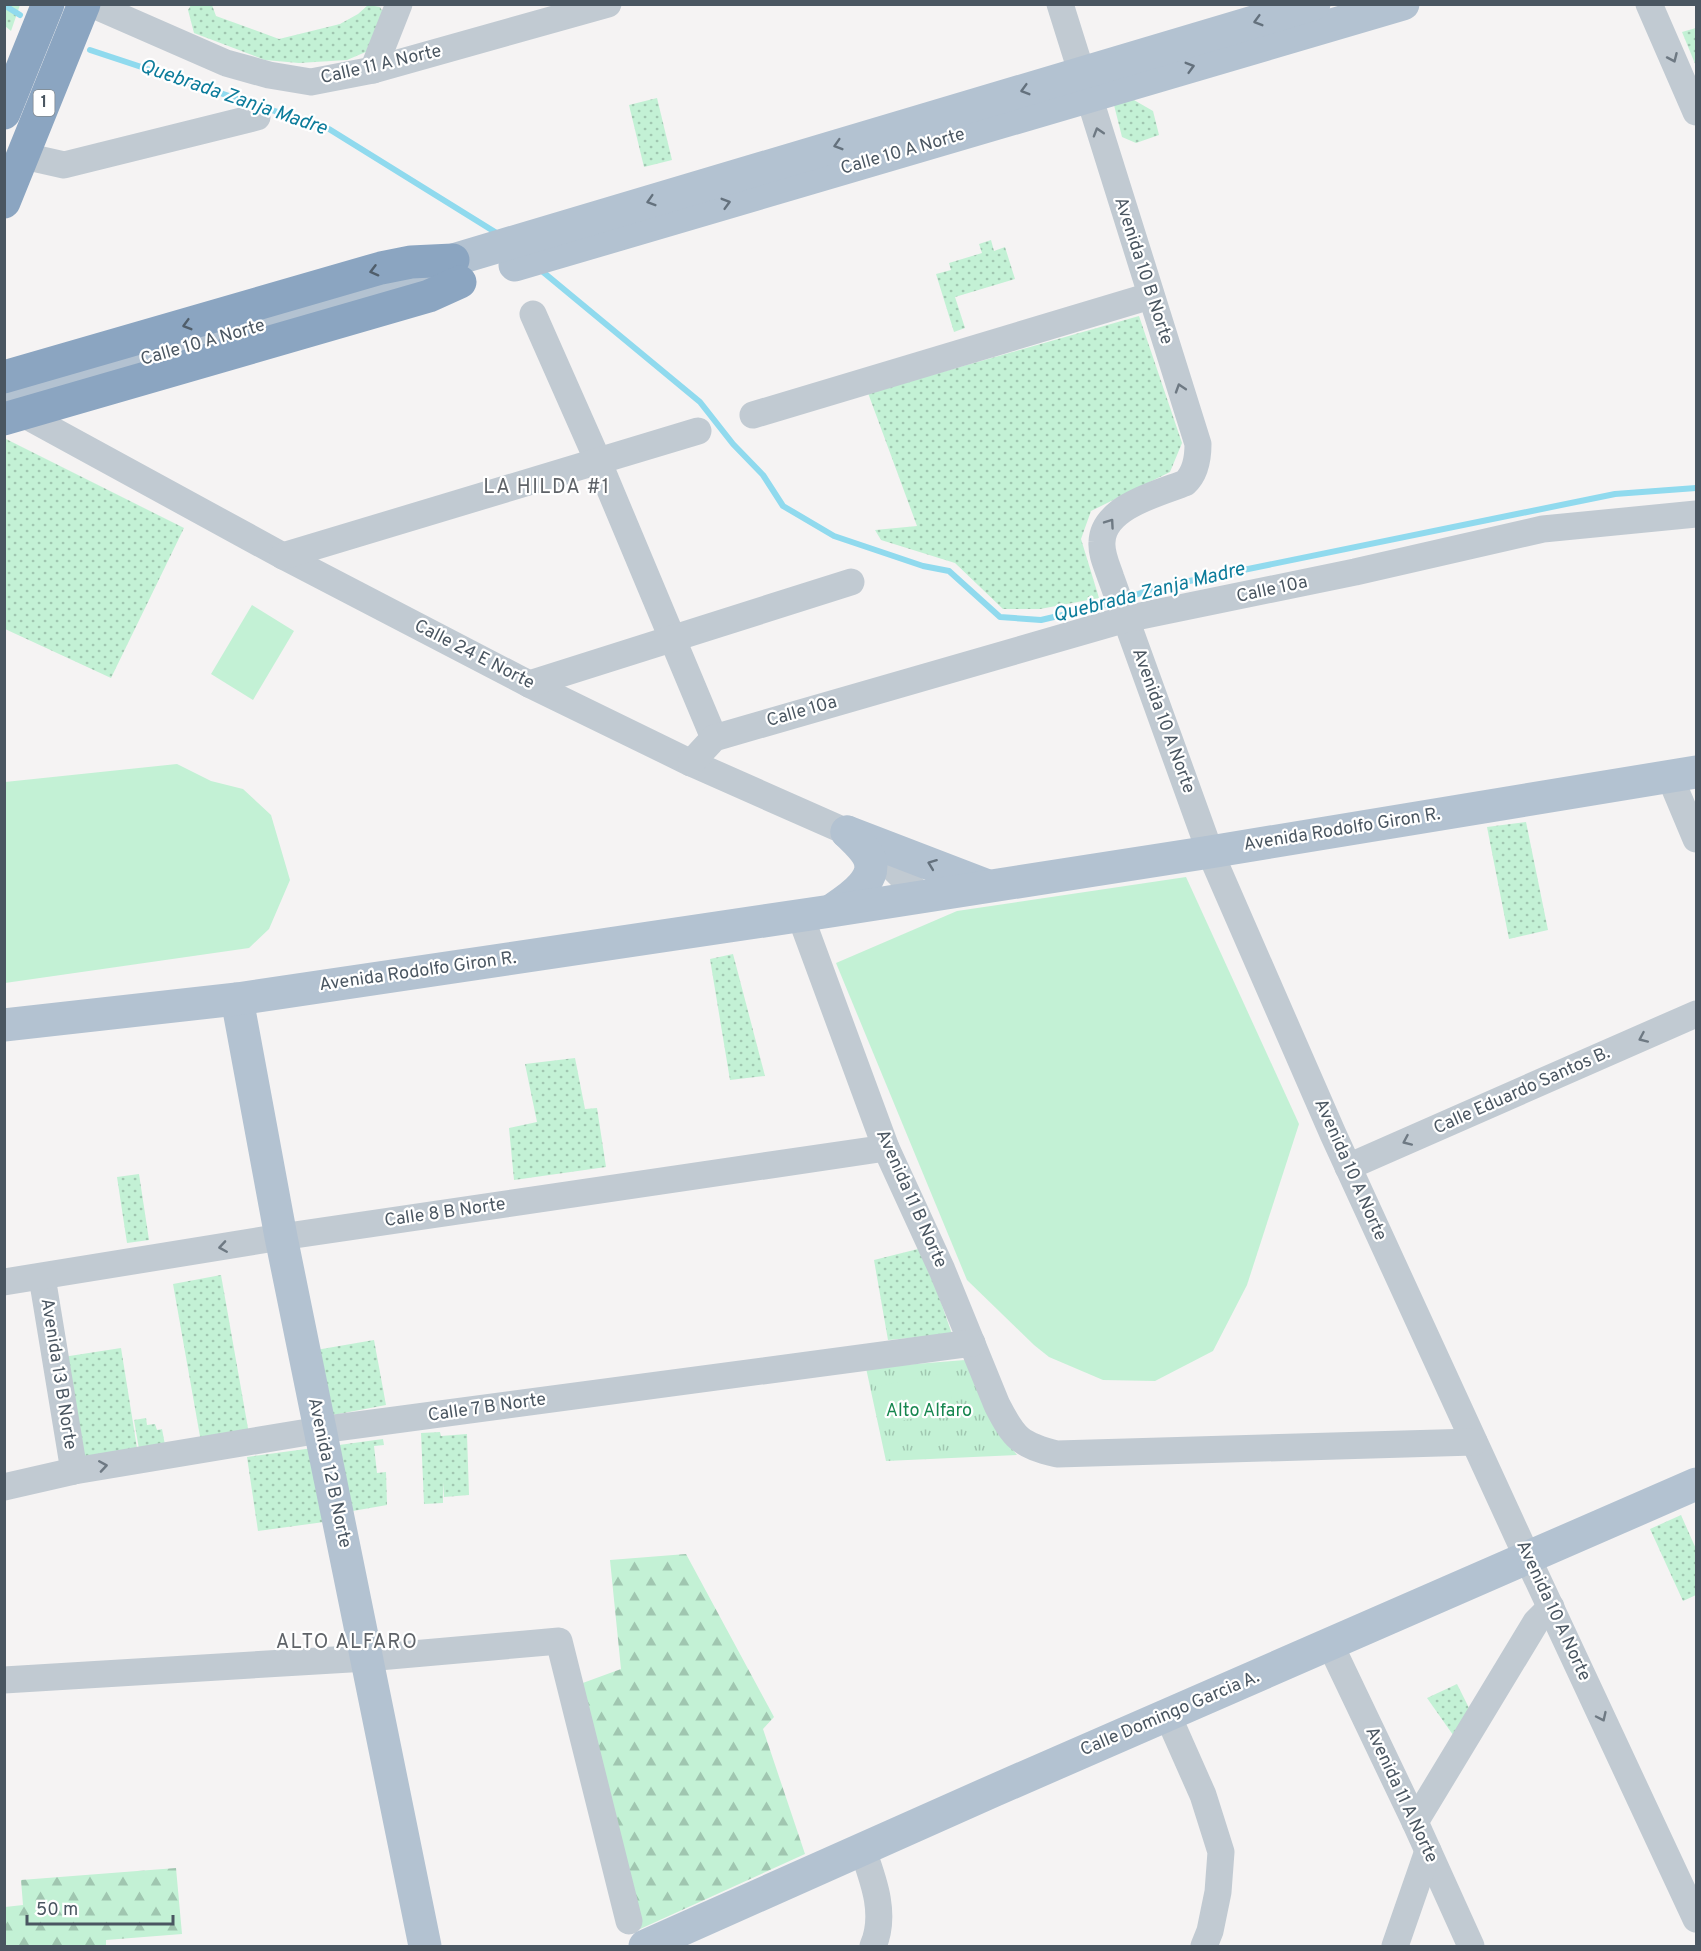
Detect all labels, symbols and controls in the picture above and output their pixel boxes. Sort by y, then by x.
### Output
one-way arrow [1253,14,1264,26]
street label: Calle 11 A Norte [318,40,444,90]
one-way arrow [1665,52,1677,63]
water label: Quebrada Zanja Madre [136,54,331,143]
one-way arrow [1184,62,1195,74]
one-way arrow [1020,83,1031,95]
road number: 1 [34,90,54,116]
street label: Calle 10 A Norte [838,123,968,181]
one-way arrow [1093,127,1106,138]
one-way arrow [833,138,844,150]
one-way arrow [646,194,657,206]
street label: Avenida 10 B Norte [1108,194,1178,348]
one-way arrow [721,198,731,210]
one-way arrow [369,263,379,276]
street label: Calle 10 A Norte [138,314,268,372]
one-way arrow [182,317,192,330]
one-way arrow [1175,383,1188,394]
district label: LA HILDA #1 [483,475,611,501]
one-way arrow [1103,518,1114,529]
water label: Quebrada Zanja Madre [1050,556,1248,629]
street label: Calle 10a [1234,571,1310,609]
street label: Calle 24 E Norte [410,615,538,695]
street label: Avenida 10 A Norte [1126,645,1200,797]
street label: Calle 10a [764,691,840,733]
street label: Avenida Rodolfo Giron R. [1242,803,1442,857]
one-way arrow [927,859,938,872]
street label: Avenida Rodolfo Giron R. [318,947,518,997]
one-way arrow [1638,1030,1649,1042]
street label: Calle Eduardo Santos B. [1430,1042,1614,1140]
street label: Avenida 10 A Norte [1308,1096,1392,1244]
street label: Avenida 11 B Norte [870,1126,952,1272]
one-way arrow [1402,1134,1413,1146]
street label: Calle 8 B Norte [383,1193,507,1233]
one-way arrow [219,1240,229,1253]
street label: Avenida 13 B Norte [35,1297,81,1451]
street label: Calle 7 B Norte [426,1388,548,1428]
street label: Avenida 12 B Norte [302,1396,356,1550]
park label: Alto Alfaro [886,1400,972,1423]
one-way arrow [97,1460,107,1473]
street label: Avenida 10 A Norte [1510,1537,1596,1685]
district label: ALTO ALFARO [276,1630,418,1656]
street label: Calle Domingo Garcia A. [1077,1666,1263,1762]
one-way arrow [1595,1711,1607,1722]
street label: Avenida 11 A Norte [1359,1723,1443,1867]
scale bar [27,1888,172,1926]
text: 50 m [36,1899,78,1922]

